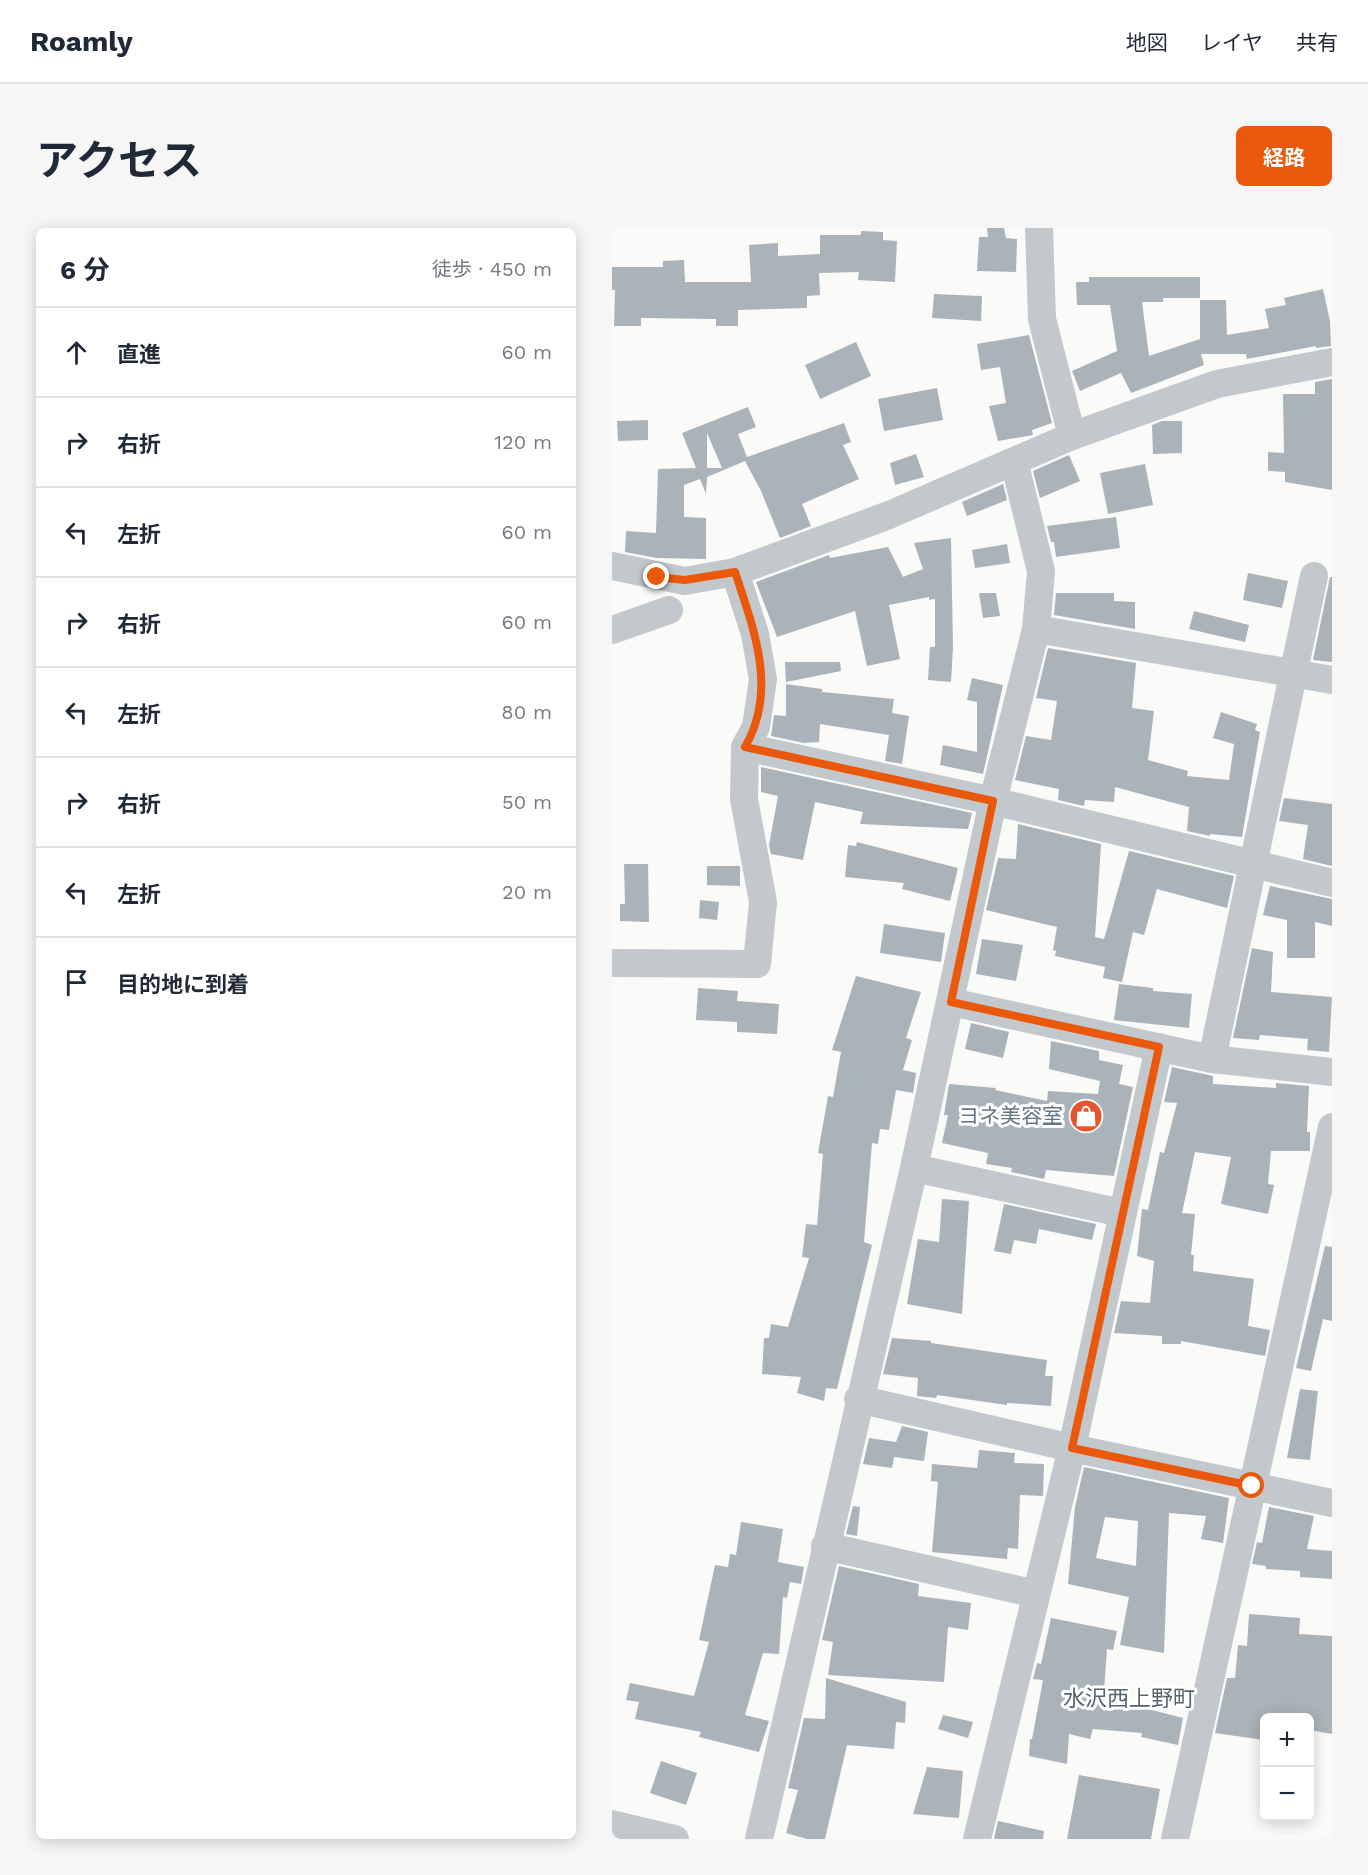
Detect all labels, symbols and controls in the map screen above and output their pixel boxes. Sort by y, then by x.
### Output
text: Roamly [30,25,133,58]
text: 地図 [1126,30,1168,55]
text: レイヤ [1201,30,1263,55]
text: 共有 [1296,30,1338,55]
button: 経路 [1236,126,1332,186]
text: アクセス [36,136,202,185]
text: 6 分 [60,255,109,285]
text: 徒歩 · 450 m [432,257,552,281]
icon: ahead [60,336,93,369]
text: 60 m [502,340,552,364]
text: 直進 [117,342,161,367]
icon: right [60,426,93,459]
text: 120 m [494,430,552,454]
text: 右折 [117,432,161,457]
icon: left [60,516,93,549]
text: 60 m [502,520,552,544]
text: 左折 [117,522,161,547]
route end [643,563,669,589]
icon: right [60,606,93,639]
text: 60 m [502,610,552,634]
text: 右折 [117,612,161,637]
icon: left [60,696,93,729]
text: 80 m [501,700,552,724]
text: 左折 [117,702,161,727]
icon: right [60,786,93,819]
text: 50 m [502,790,552,814]
text: 右折 [117,792,161,817]
icon: left [60,876,93,909]
text: 20 m [502,880,552,904]
text: 左折 [117,882,161,907]
icon: arrive [60,966,93,999]
text: 目的地に到着 [117,972,249,997]
shop icon: ヨネ美容室 [1068,1098,1104,1134]
place label: ヨネ美容室 [958,1103,1063,1128]
route start [1238,1472,1264,1498]
district label: 水沢西上野町 [1063,1686,1195,1711]
map controls [1260,1713,1314,1821]
button: + [1260,1713,1314,1767]
button: − [1260,1767,1314,1821]

